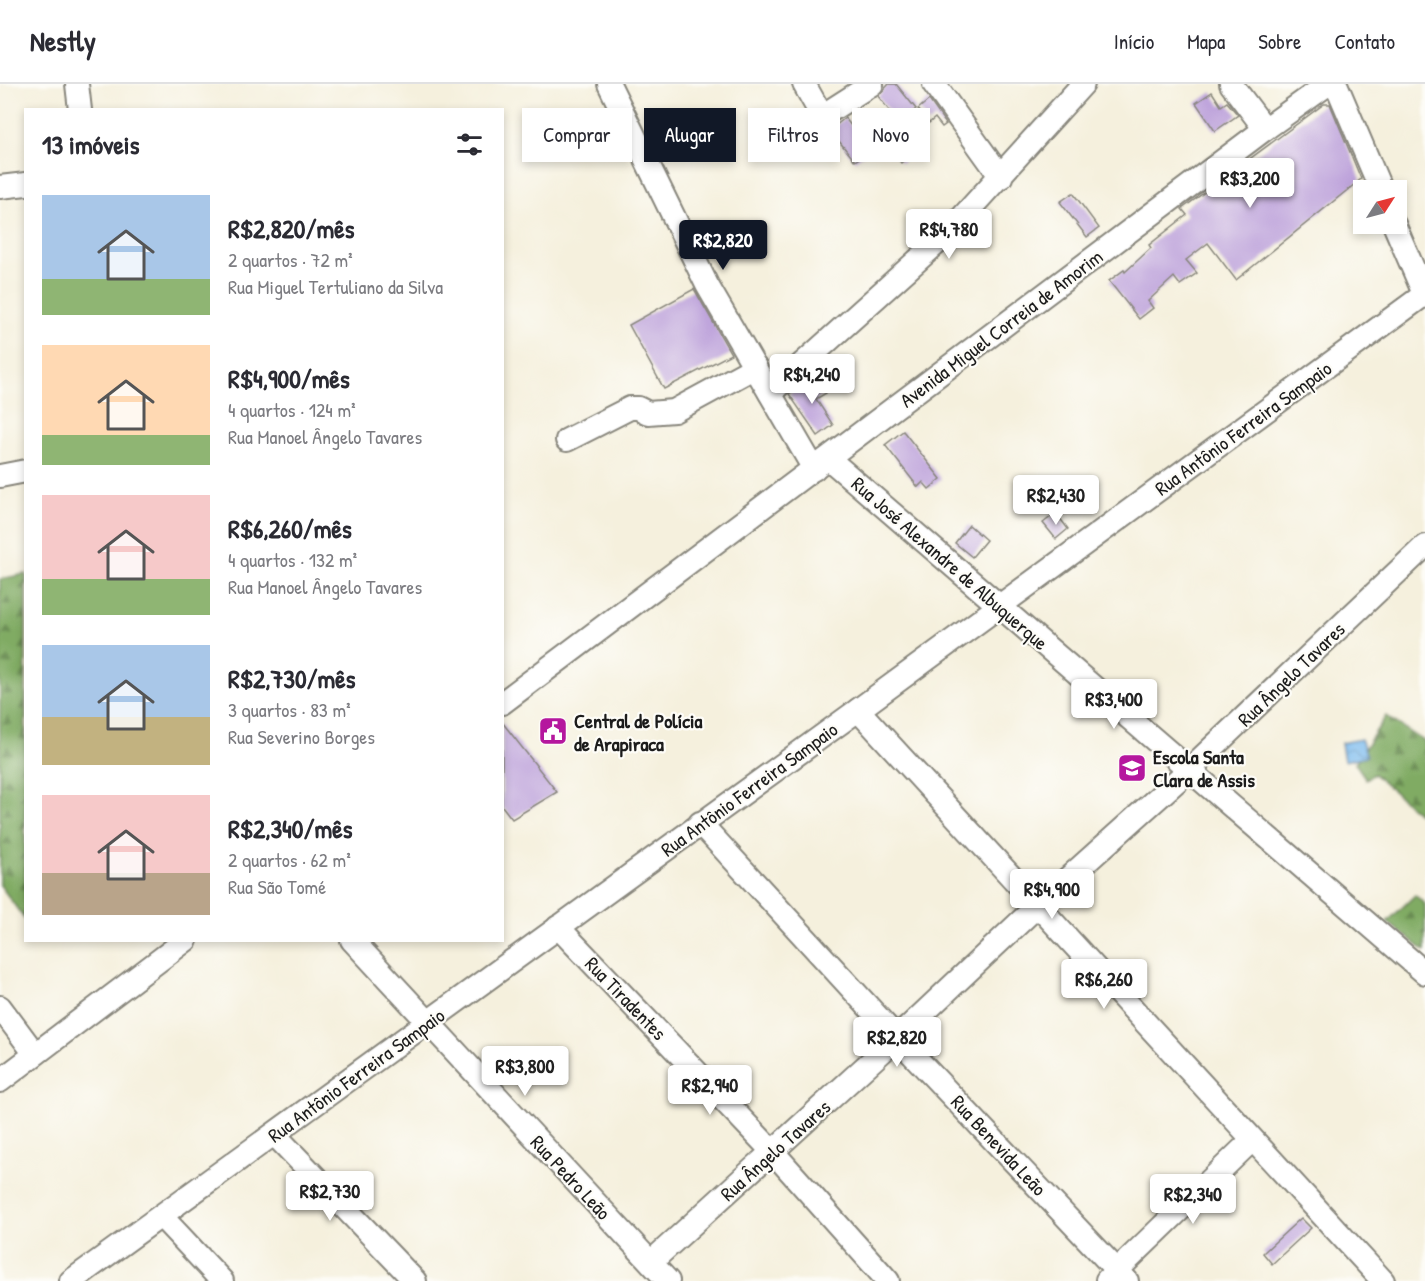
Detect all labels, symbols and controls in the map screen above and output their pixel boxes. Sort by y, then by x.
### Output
text: Nestly [30,22,96,60]
text: Início [1114,27,1154,56]
text: Mapa [1187,27,1225,56]
text: Sobre [1258,27,1301,56]
text: Contato [1334,27,1395,56]
chip: Comprar [522,108,632,162]
chip: Alugar [644,108,736,162]
chip: Filtros [748,108,840,162]
chip: Novo [852,108,930,162]
text: 13 imóveis [42,127,140,162]
icon: filters [453,128,486,161]
pin: R$3,200 [1195,158,1305,209]
text: R$3,200 [1220,164,1280,191]
north arrow [1353,180,1407,234]
map controls [1353,180,1407,234]
pin: R$4,780 [894,209,1004,260]
text: R$2,820/mês [228,211,355,246]
text: R$4,780 [920,215,978,242]
icon: home [90,219,162,291]
pin: R$2,820 [668,220,778,271]
text: R$2,820 [693,226,753,253]
street label: Avenida Miguel Correia de Amorim [894,243,1108,413]
text: 2 quartos · 72 m² [228,246,353,273]
text: Rua Miguel Tertuliano da Silva [228,273,443,300]
pin: R$4,240 [757,354,867,405]
street label: Rua Antônio Ferreira Sampaio [1149,355,1337,501]
text: R$4,240 [784,360,840,387]
text: R$4,900/mês [228,361,350,396]
icon: home [90,369,162,441]
text: 4 quartos · 124 m² [228,396,356,423]
text: Rua Manoel Ângelo Tavares [228,423,422,450]
street label: Rua José Alexandre de Albuquerque [846,470,1054,656]
pin: R$2,430 [1001,475,1111,526]
text: R$2,430 [1027,481,1085,508]
text: R$6,260/mês [228,511,352,546]
icon: home [90,519,162,591]
text: 4 quartos · 132 m² [228,546,357,573]
text: Rua Manoel Ângelo Tavares [228,573,422,600]
street label: Rua Ângelo Tavares [1231,616,1351,732]
text: R$2,730/mês [228,661,356,696]
icon: home [90,669,162,741]
pin: R$3,400 [1059,679,1169,730]
text: R$3,400 [1085,685,1143,712]
text: 3 quartos · 83 m² [228,696,351,723]
place label: Central de Polícia de Arapiraca [574,707,702,758]
public building icon: Central de Polícia de Arapiraca [537,715,569,747]
street label: Rua Antônio Ferreira Sampaio [655,716,843,862]
text: Rua Severino Borges [228,723,375,750]
place label: Escola Santa Clara de Assis [1153,743,1255,793]
school or university icon: Escola Santa Clara de Assis [1116,752,1148,784]
text: R$2,340/mês [228,811,353,846]
icon: home [90,819,162,891]
text: 2 quartos · 62 m² [228,846,351,873]
pin: R$4,900 [997,869,1107,920]
text: Rua São Tomé [228,873,326,900]
text: R$4,900 [1024,875,1080,902]
street label: Rua Tiradentes [579,950,673,1046]
pin: R$6,260 [1049,959,1159,1010]
text: R$6,260 [1075,965,1133,992]
street label: Rua Antônio Ferreira Sampaio [262,1002,450,1148]
pin: R$2,820 [842,1017,952,1068]
text: R$2,820 [867,1023,927,1050]
pin: R$3,800 [470,1046,580,1097]
text: R$3,800 [496,1052,554,1079]
pin: R$2,940 [655,1065,765,1116]
text: R$2,940 [682,1071,738,1098]
street label: Rua Benevida Leão [945,1089,1053,1201]
street label: Rua Ângelo Tavares [714,1093,836,1207]
street label: Rua Pedro Leão [525,1129,617,1225]
pin: R$2,730 [275,1171,385,1222]
pin: R$2,340 [1138,1174,1248,1225]
text: R$2,730 [300,1177,360,1204]
text: R$2,340 [1164,1180,1222,1207]

